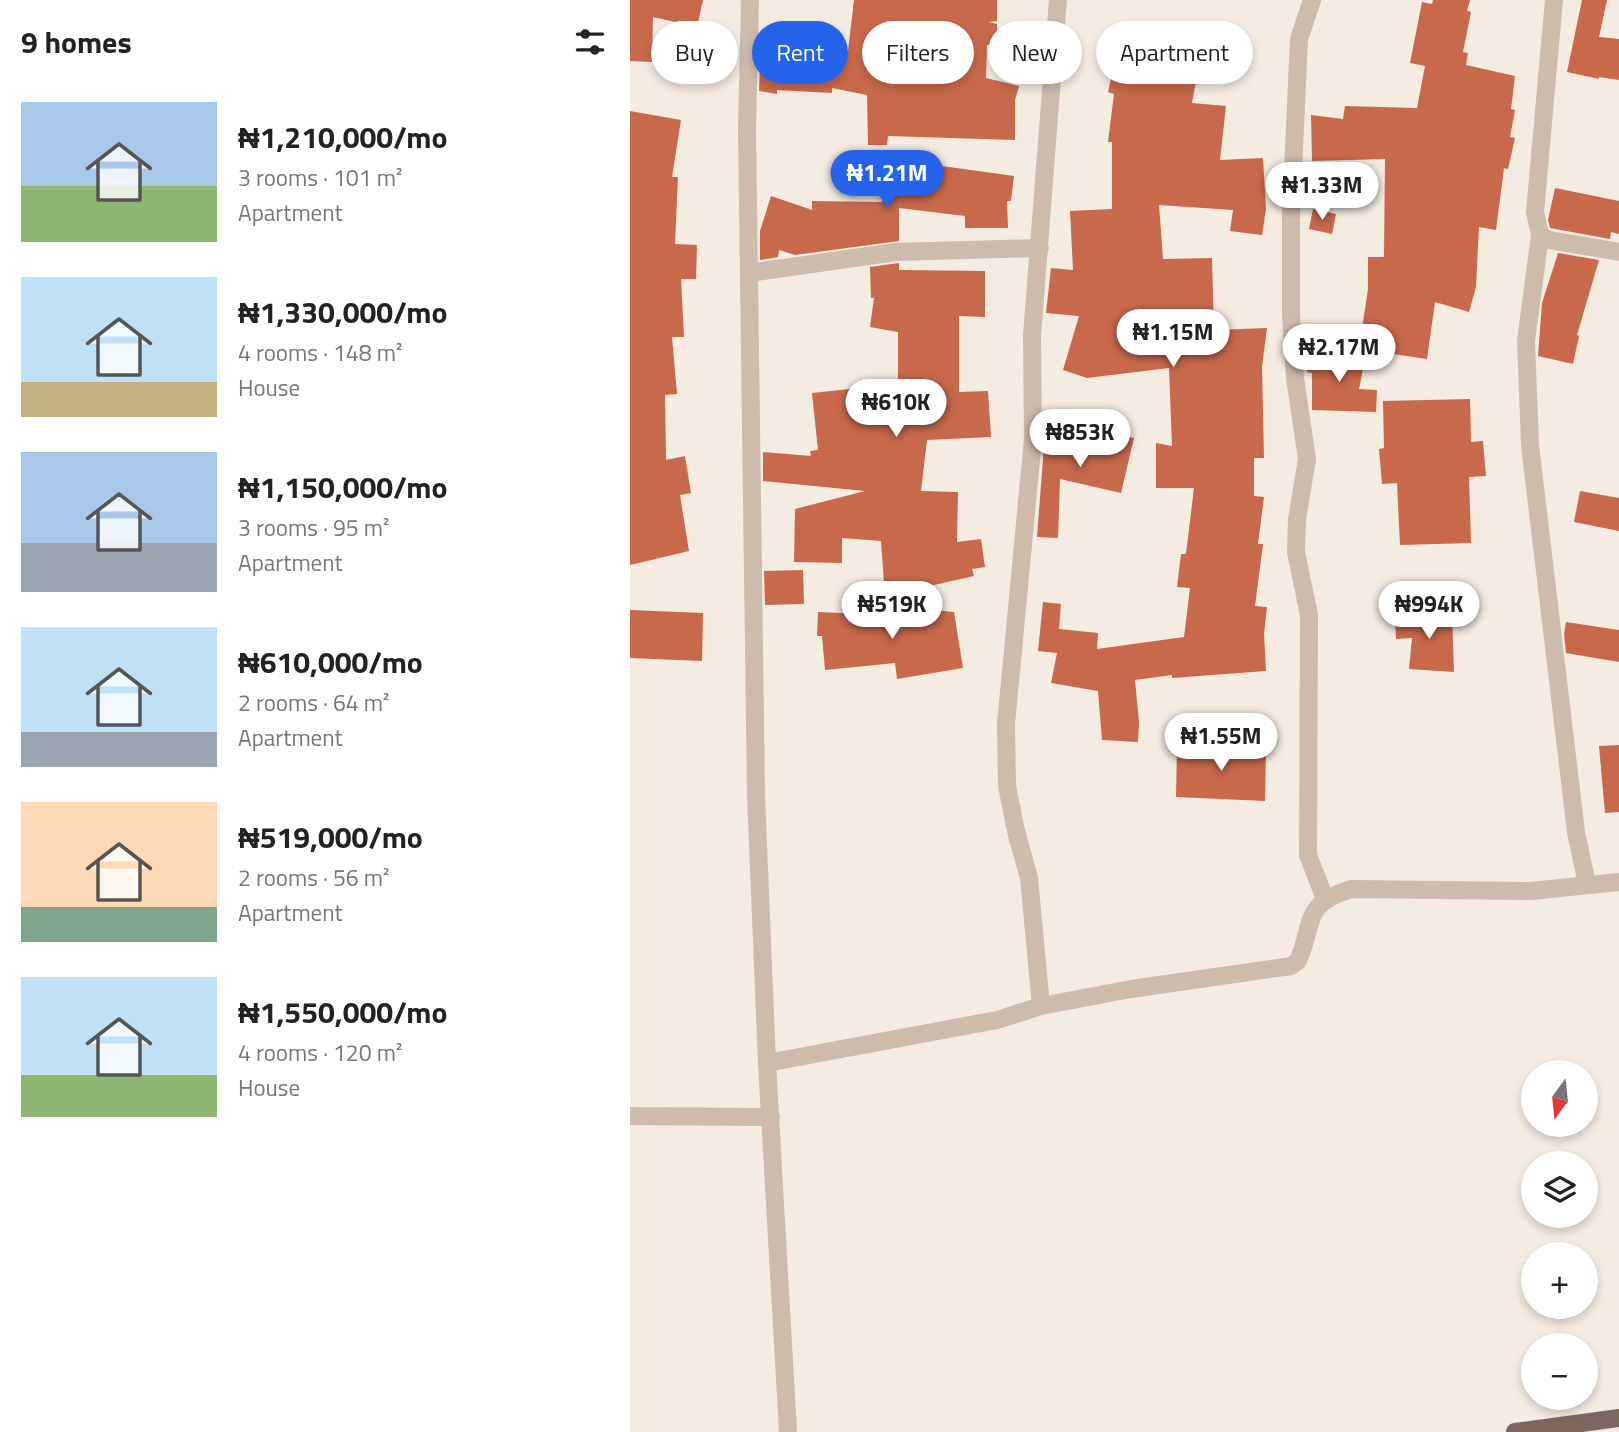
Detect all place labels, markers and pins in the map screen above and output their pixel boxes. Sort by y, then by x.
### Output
pin: ₦1.21M [830,150,944,210]
pin: ₦1.33M [1265,162,1379,222]
pin: ₦1.15M [1116,310,1230,369]
pin: ₦2.17M [1282,324,1396,384]
pin: ₦610K [847,380,945,439]
pin: ₦853K [1031,410,1129,469]
pin: ₦519K [843,582,941,641]
pin: ₦994K [1380,582,1478,641]
pin: ₦1.55M [1164,714,1278,773]

